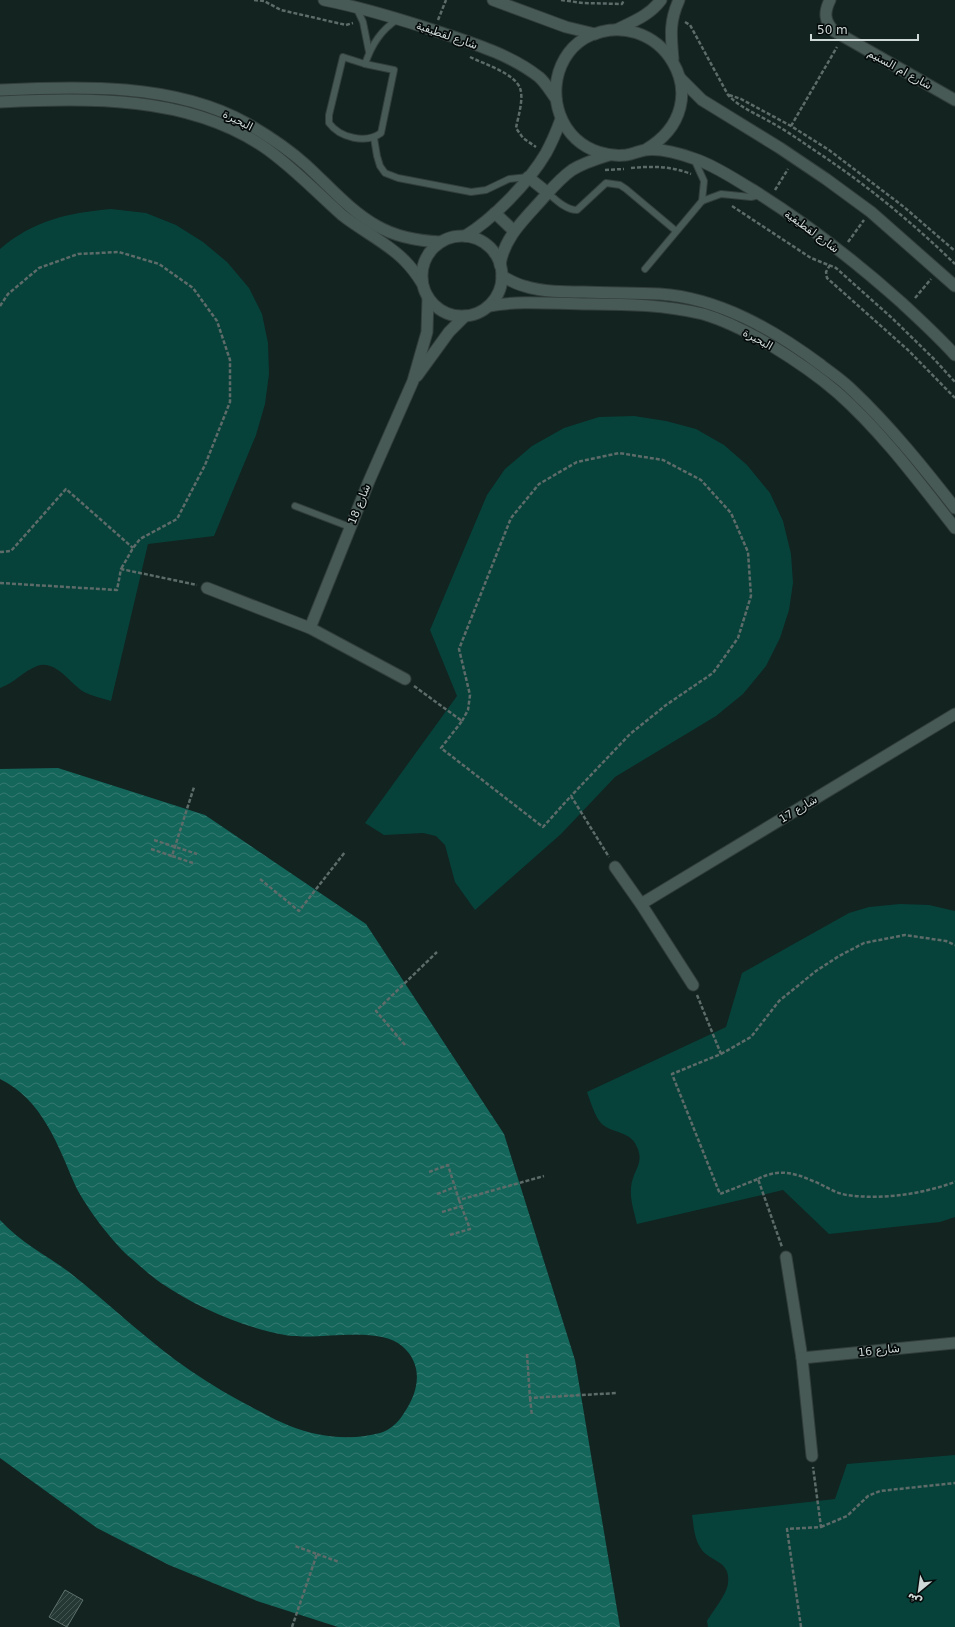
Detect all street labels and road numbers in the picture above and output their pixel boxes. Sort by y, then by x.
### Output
street label: شارع لقطيفية [414,19,479,52]
street label: شارع ام السنيم [865,46,934,92]
street label: البحيرة [221,107,255,133]
street label: شارع لقطيفية [782,207,841,255]
street label: البحيرة [741,326,775,353]
street label: شارع 18 [346,482,373,526]
street label: شارع 17 [777,793,820,826]
street label: شارع 16 [858,1342,901,1359]

